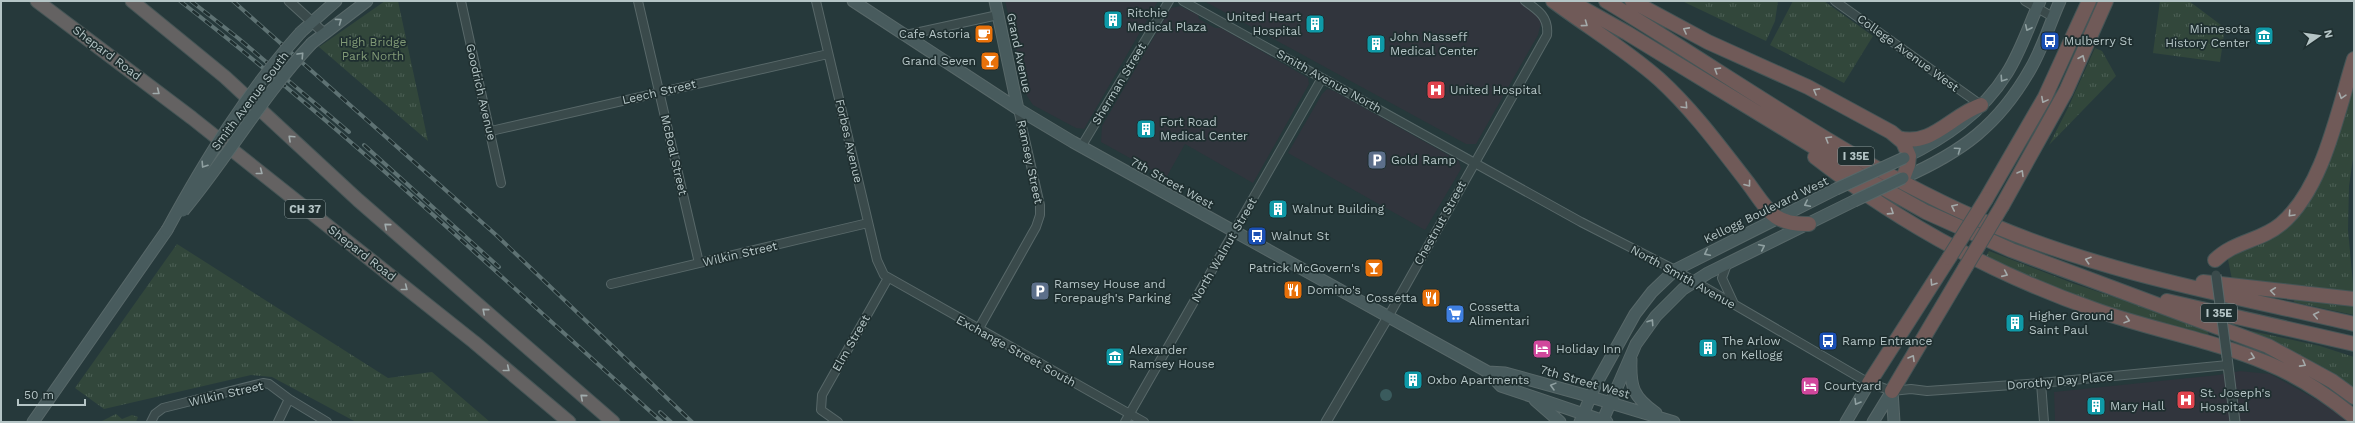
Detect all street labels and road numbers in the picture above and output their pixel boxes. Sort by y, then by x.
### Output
street label: College Avenue West [1854,11,1962,95]
street label: Grand Avenue [1004,12,1034,94]
street label: Shepard Road [70,23,144,83]
street label: Sherman Street [1089,41,1149,127]
street label: Goodrich Avenue [463,42,499,142]
street label: Smith Avenue North [1274,46,1384,116]
street label: Smith Avenue South [208,49,292,153]
street label: Leech Street [621,77,697,107]
street label: Forbes Avenue [833,98,865,184]
street label: McBoal Street [658,113,690,197]
street label: Ramsey Street [1014,119,1046,205]
road number: I 35E [1838,147,1874,165]
street label: 7th Street West [1128,154,1216,212]
street label: Kellogg Boulevard West [1701,174,1831,246]
street label: Chestnut Street [1411,178,1469,268]
street label: North Walnut Street [1188,195,1260,305]
road number: CH 37 [285,200,325,218]
street label: Shepard Road [325,222,399,284]
street label: Wilkin Street [701,239,779,269]
street label: North Smith Avenue [1628,242,1738,312]
road number: I 35E [2201,304,2237,322]
street label: Elm Street [829,312,873,374]
street label: Exchange Street South [954,312,1078,390]
street label: 7th Street West [1539,363,1631,401]
street label: Dorothy Day Place [2006,369,2114,393]
street label: Wilkin Street [187,379,265,409]

